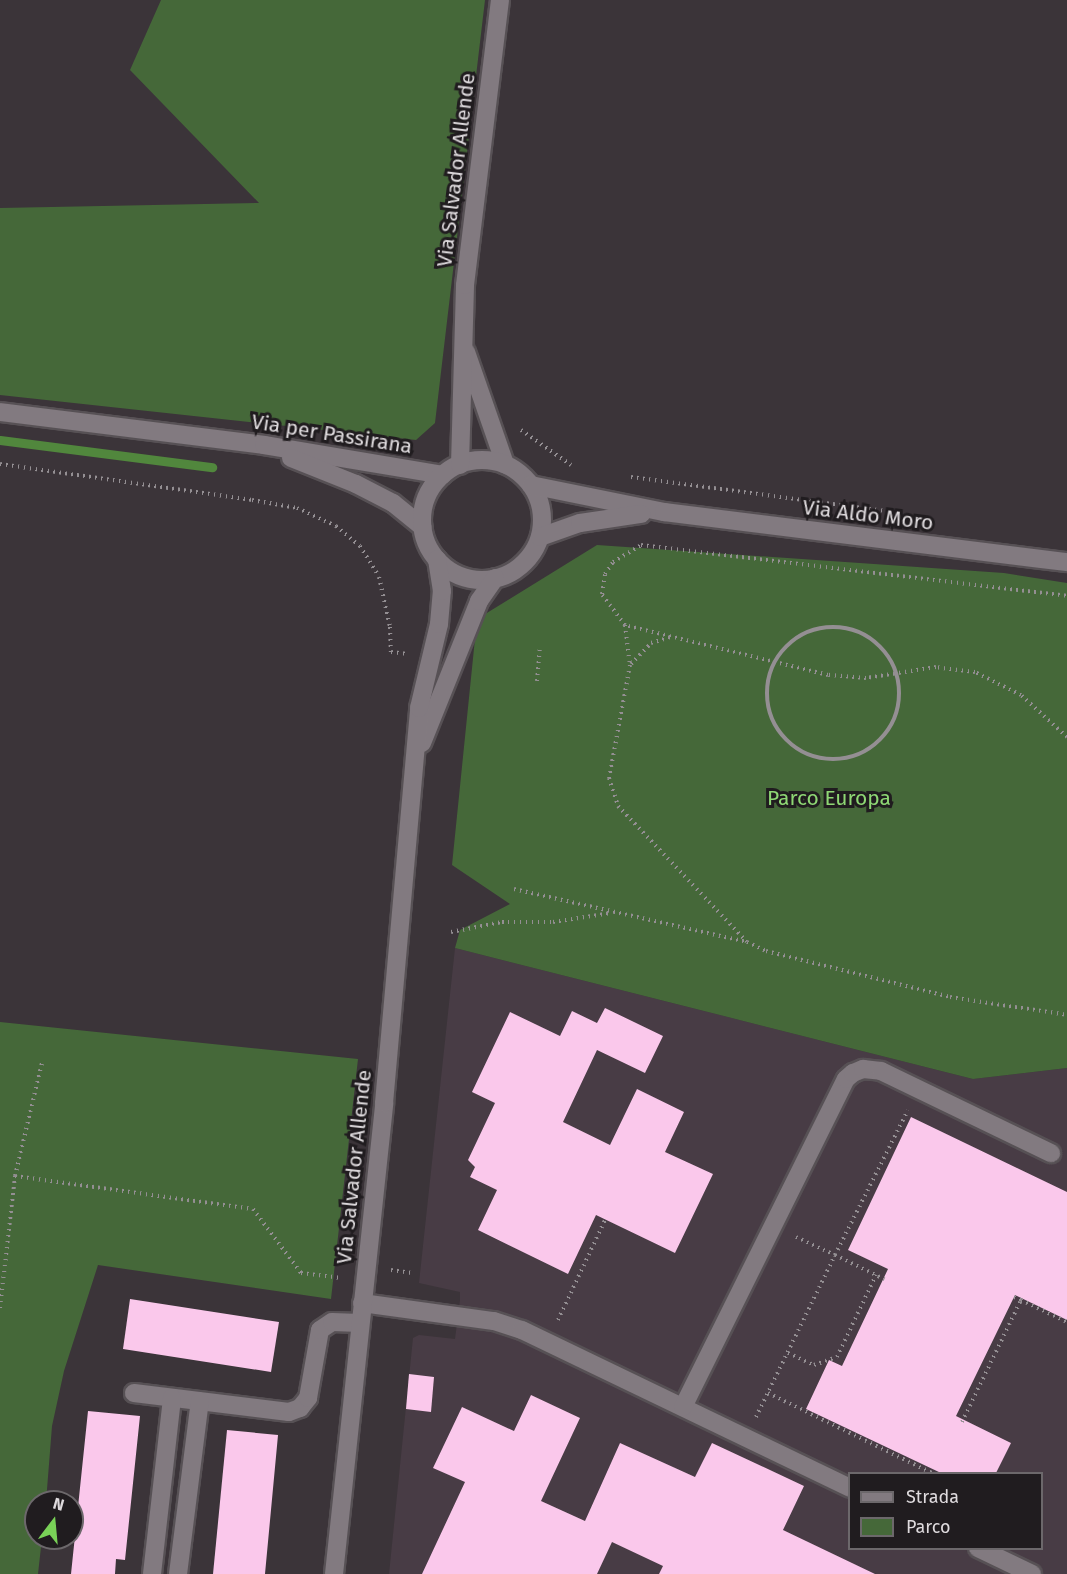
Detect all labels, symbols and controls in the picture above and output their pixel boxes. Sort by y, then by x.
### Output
street label: Via Salvador Allende [432,72,480,268]
street label: Via per Passirana [250,409,414,459]
street label: Via Aldo Moro [801,494,935,536]
park label: Parco Europa [767,785,891,811]
street label: Via Salvador Allende [331,1069,377,1265]
legend [848,1472,1043,1550]
text: Strada [906,1486,959,1508]
north arrow [24,1490,84,1550]
text: N [51,1494,66,1515]
text: Parco [906,1516,950,1538]

